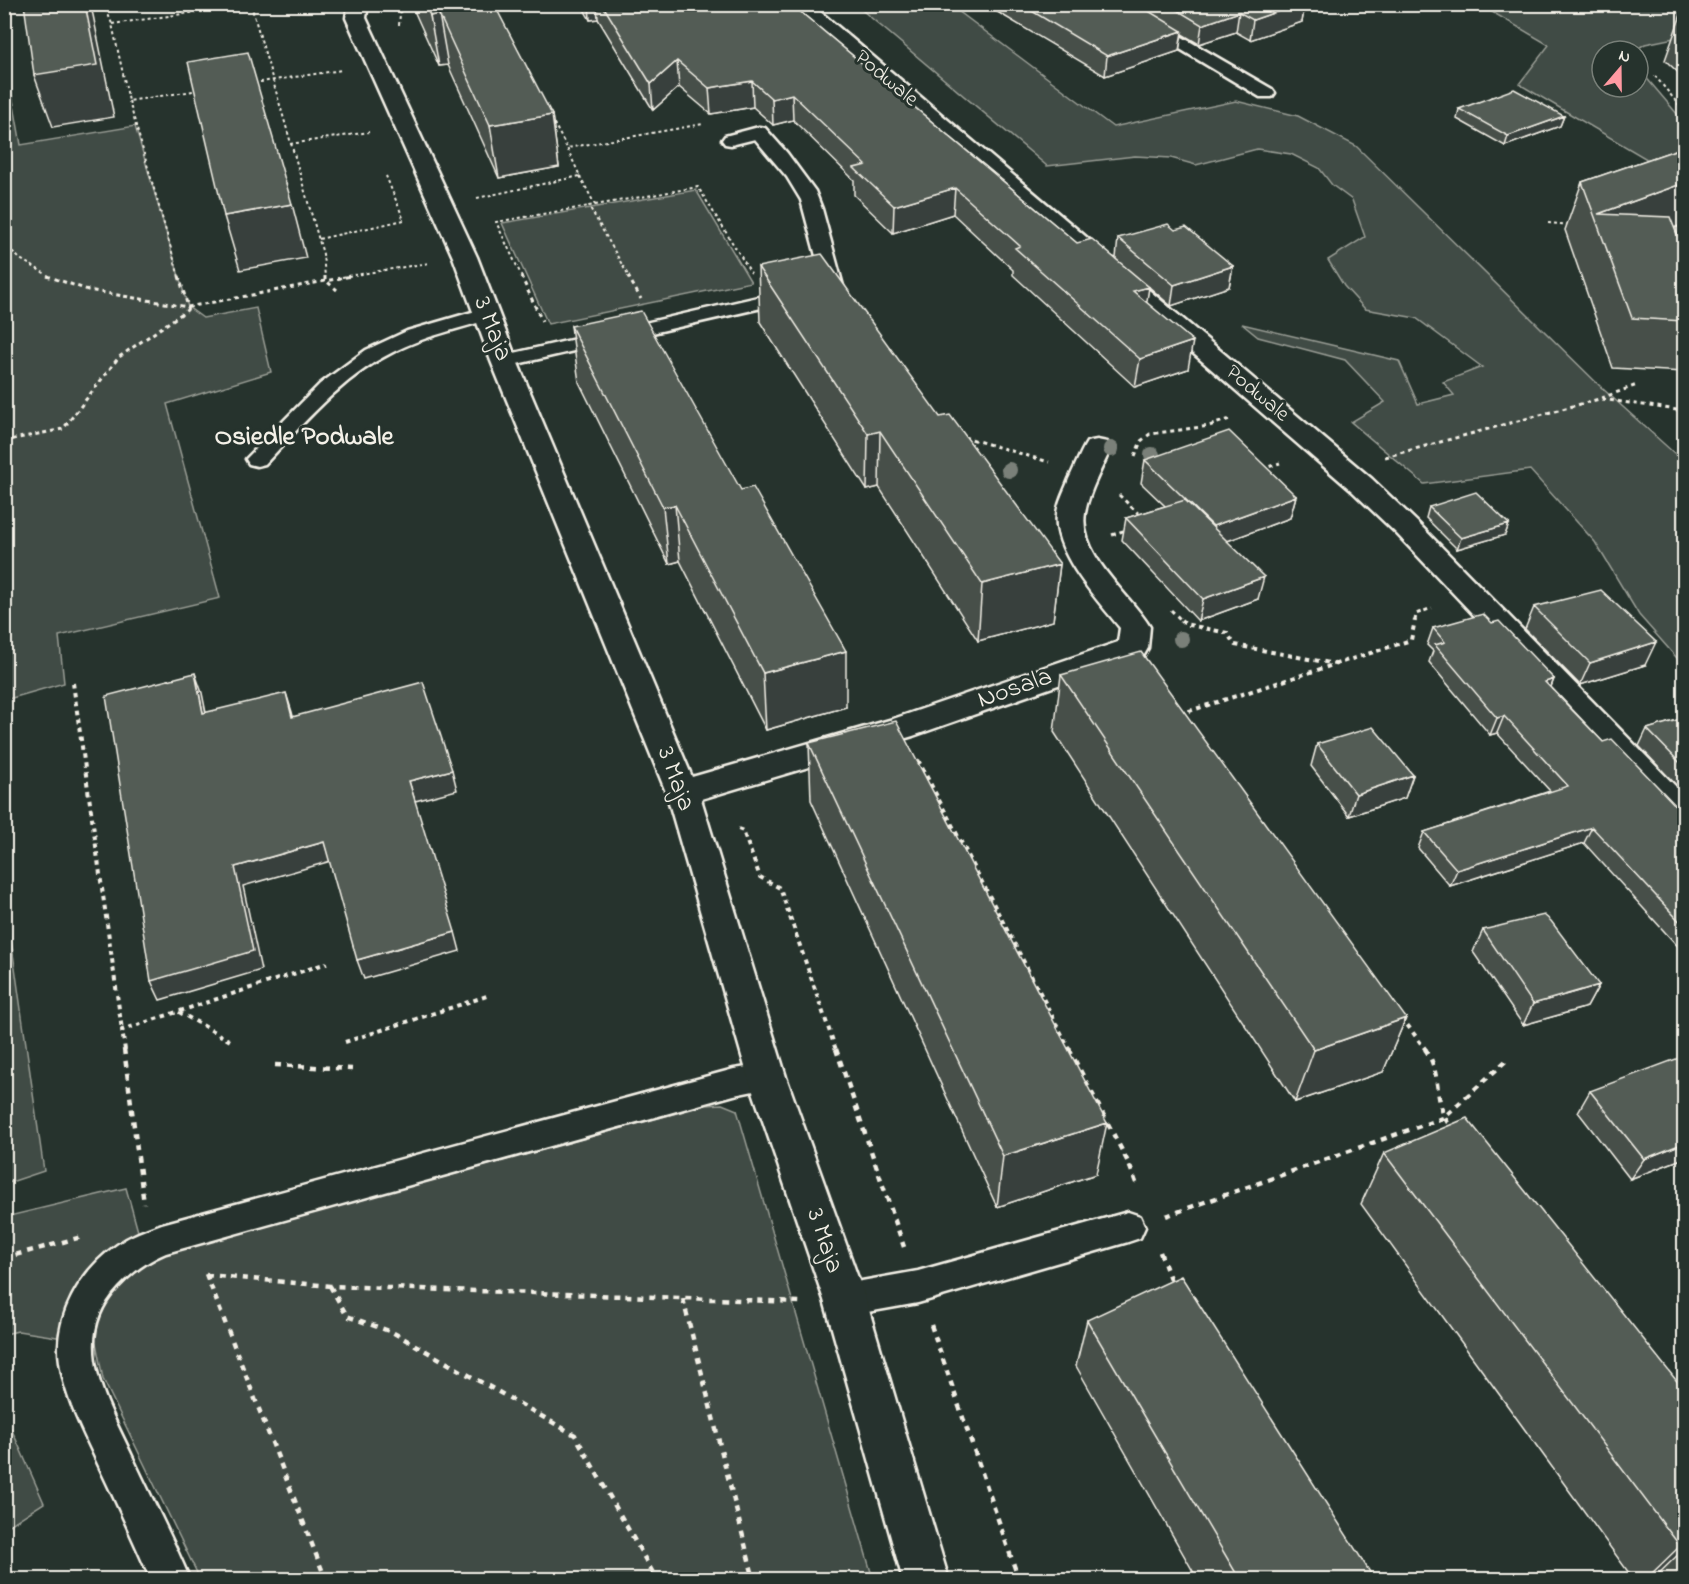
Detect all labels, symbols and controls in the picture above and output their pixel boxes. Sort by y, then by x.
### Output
north arrow [1590,39,1650,99]
street label: Podwale [847,43,925,115]
text: N [1615,44,1634,70]
street label: 3 Maja [462,291,522,367]
street label: Podwale [1218,358,1296,430]
district label: Osiedle Podwale [214,418,394,457]
street label: Nosala [973,659,1057,719]
street label: 3 Maja [646,741,704,817]
street label: 3 Maja [795,1203,853,1279]

